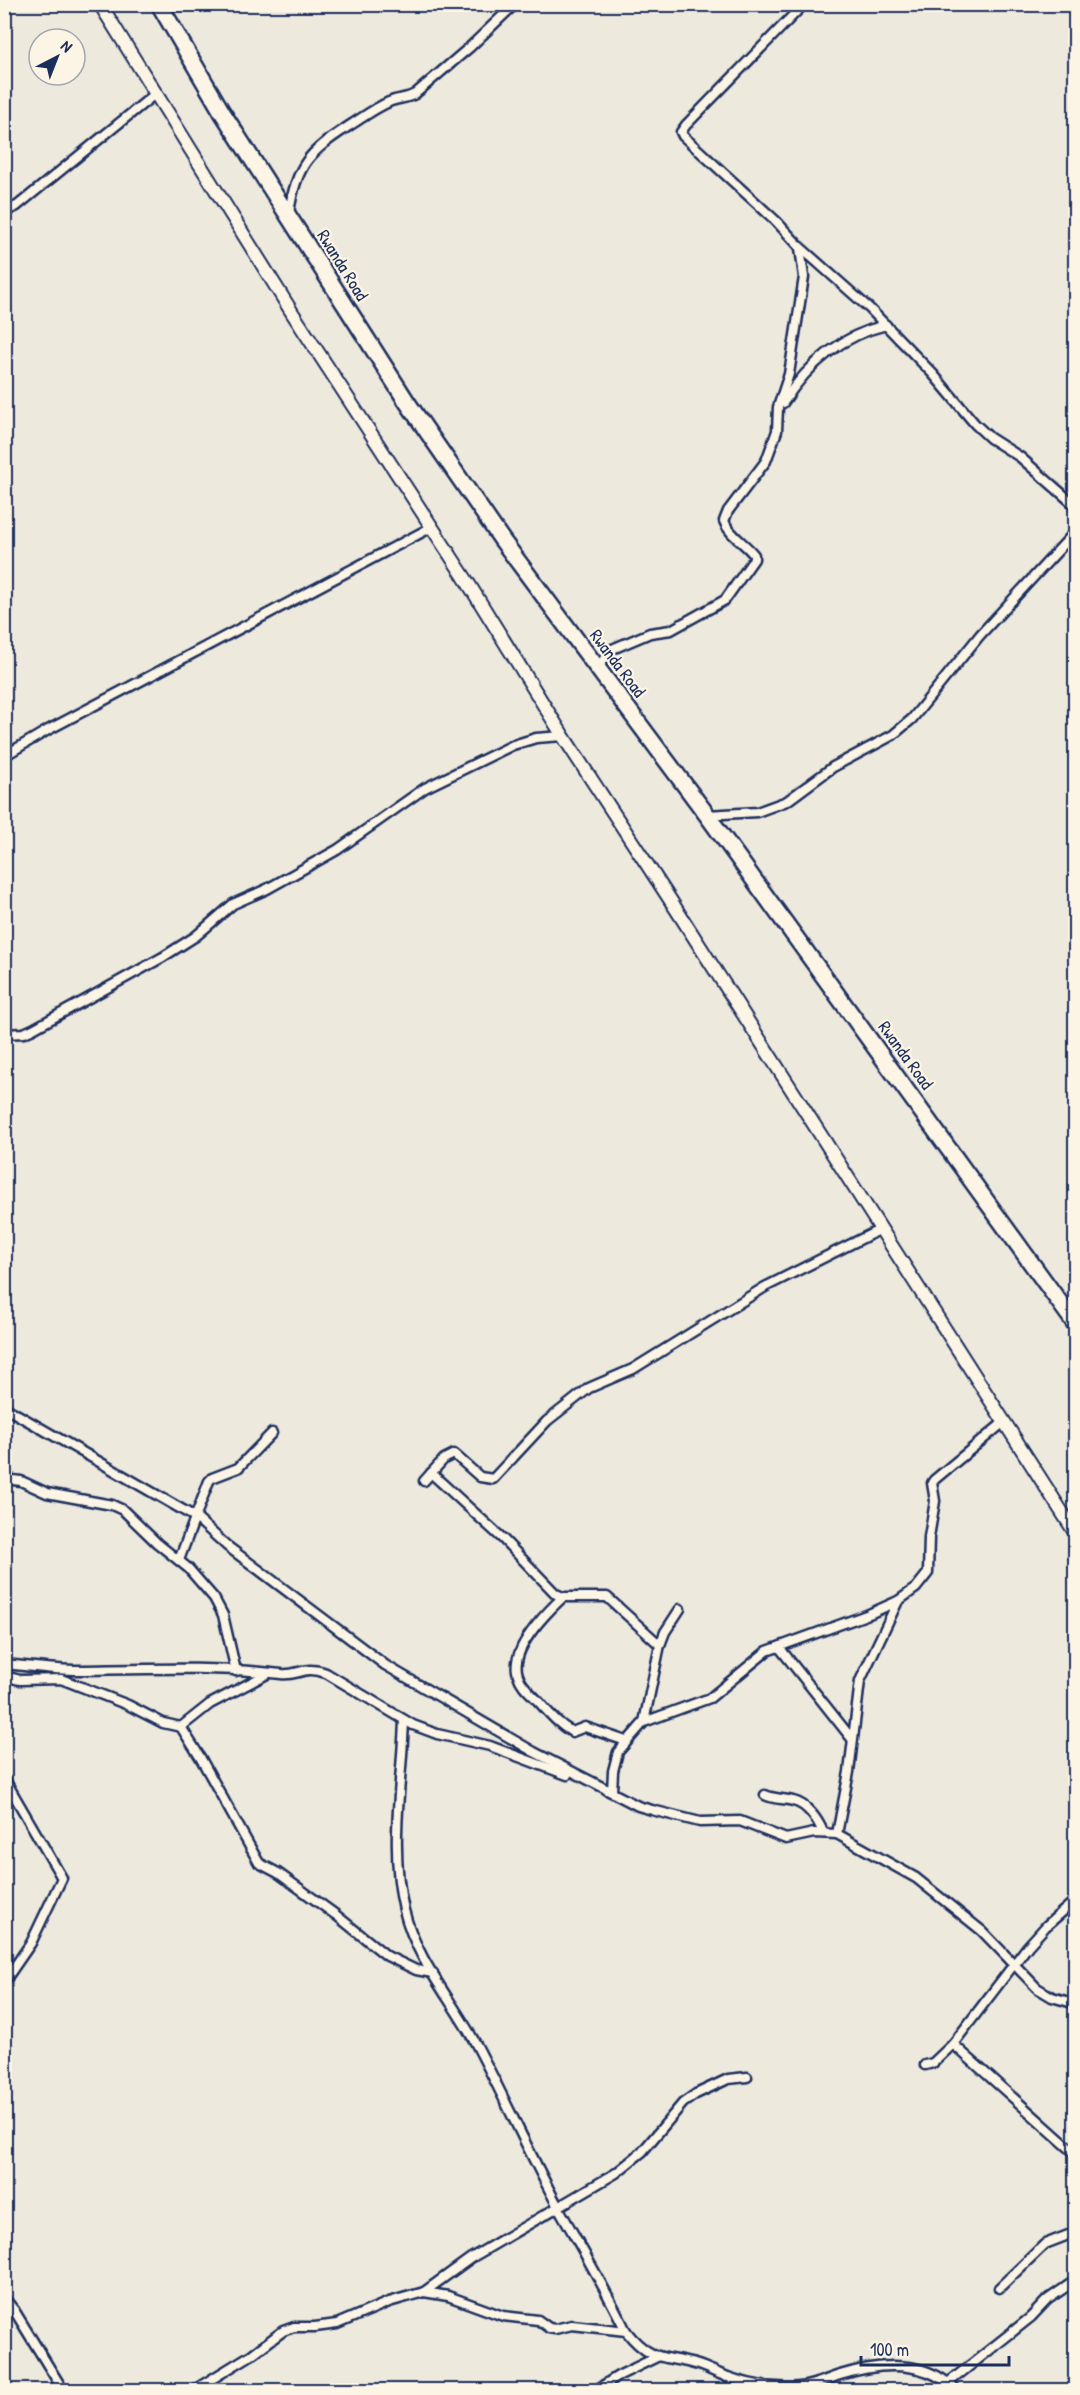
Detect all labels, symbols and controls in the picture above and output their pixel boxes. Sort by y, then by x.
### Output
north arrow [27,27,87,87]
text: N [57,35,78,57]
street label: Rwanda Road [311,225,375,305]
street label: Rwanda Road [584,624,652,702]
street label: Rwanda Road [873,1016,939,1094]
scale bar [861,2329,1010,2367]
text: 100 m [870,2337,909,2362]

